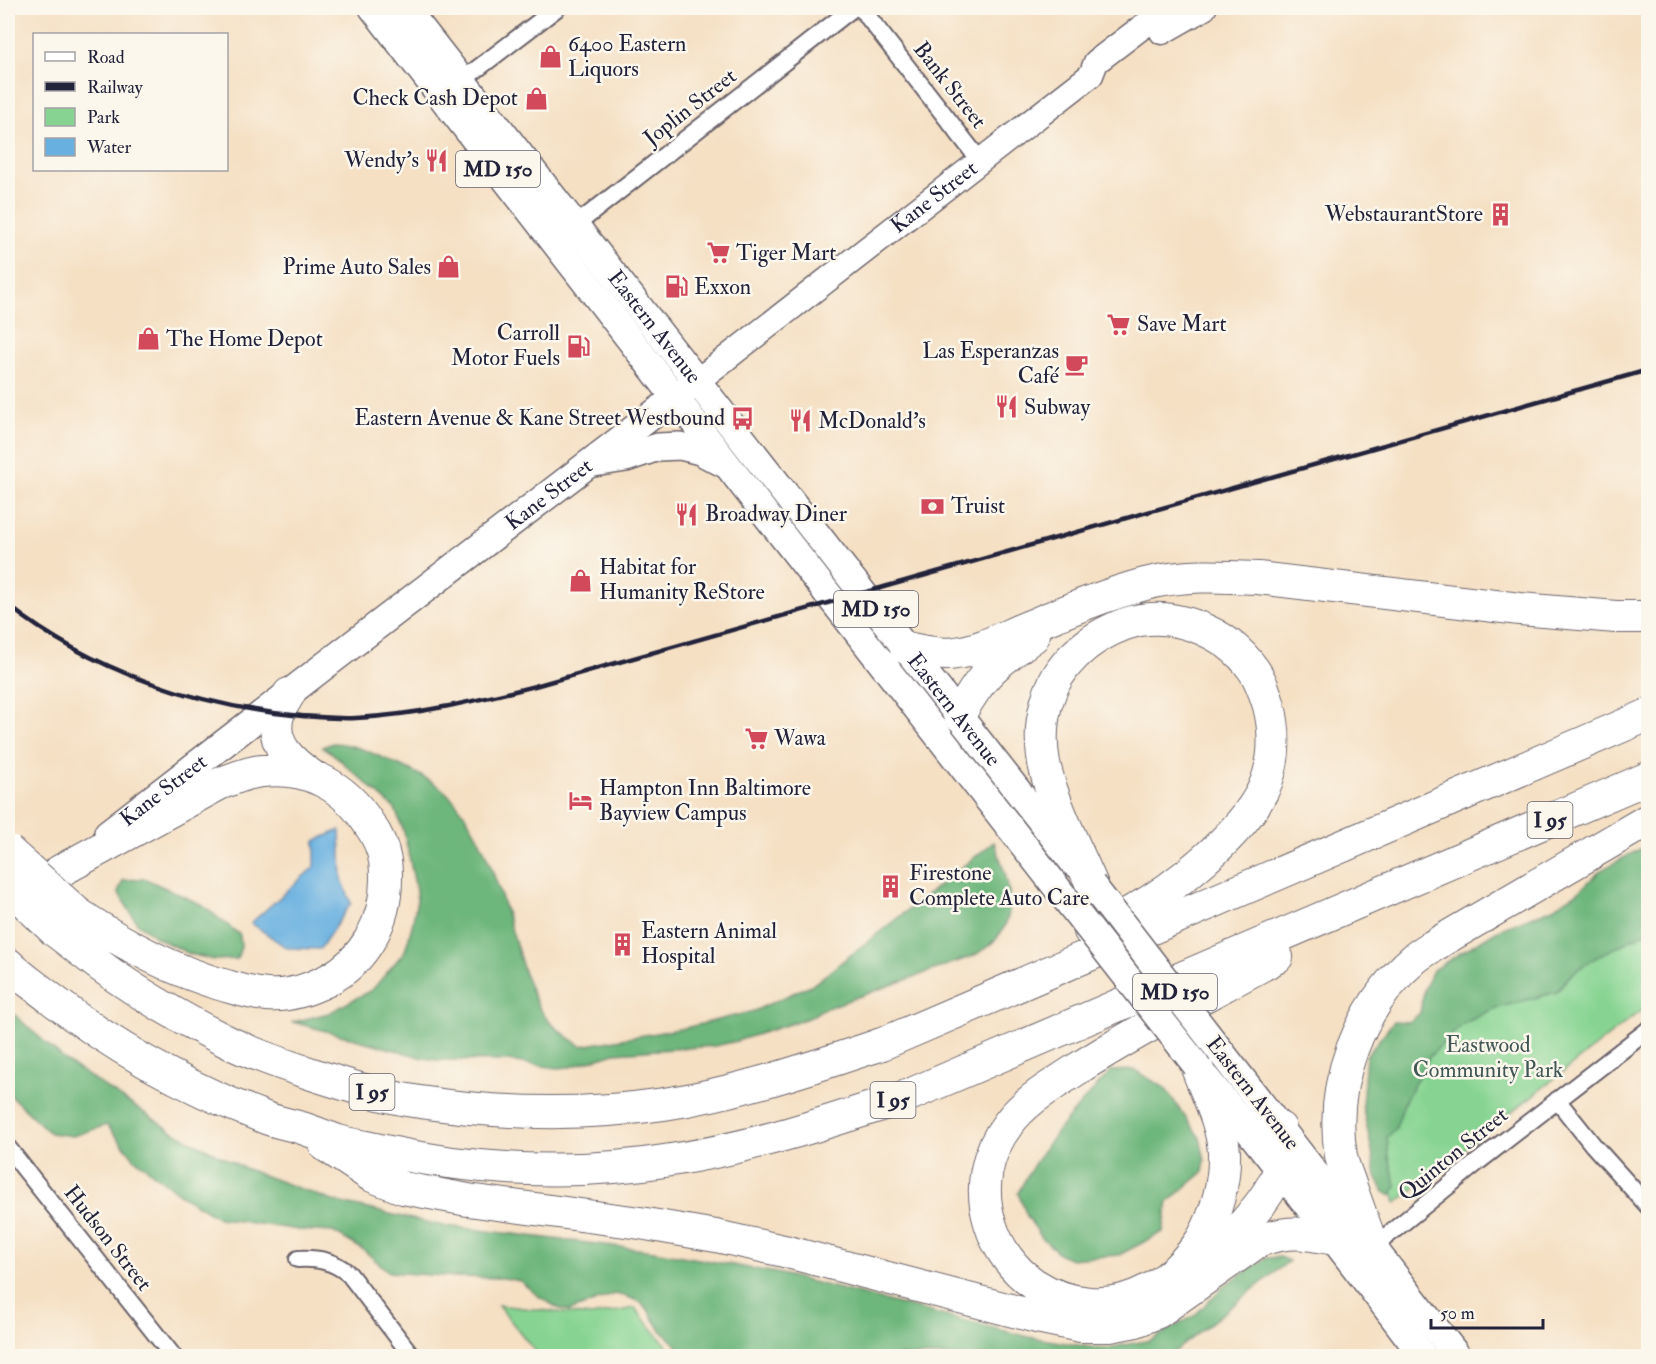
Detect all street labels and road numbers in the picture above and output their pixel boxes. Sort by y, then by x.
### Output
street label: Bank Street [907,36,993,134]
street label: Joplin Street [637,62,743,153]
road number: MD 150 [456,151,540,187]
street label: Kane Street [885,154,983,240]
street label: Eastern Avenue [601,264,708,389]
street label: Kane Street [500,452,598,537]
road number: MD 150 [834,591,918,627]
street label: Eastern Avenue [901,647,1007,772]
street label: Kane Street [114,748,213,833]
road number: I 95 [1528,802,1572,838]
road number: MD 150 [1133,974,1217,1010]
street label: Eastern Avenue [1200,1031,1306,1155]
road number: I 95 [350,1074,394,1110]
road number: I 95 [870,1082,916,1118]
street label: Quinton Street [1392,1101,1514,1207]
street label: Hudson Street [58,1179,158,1297]

